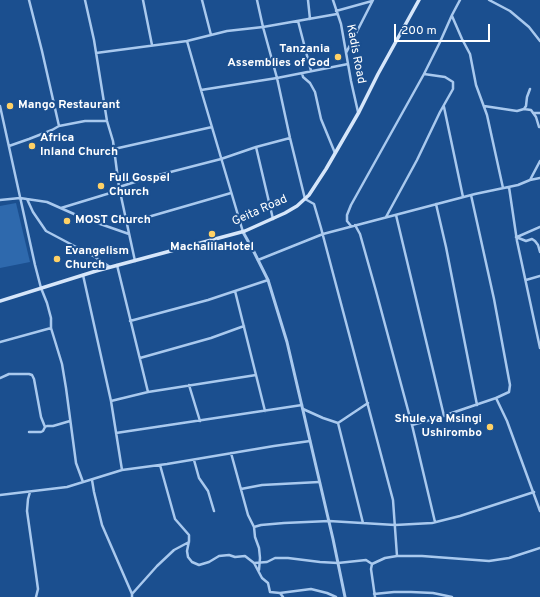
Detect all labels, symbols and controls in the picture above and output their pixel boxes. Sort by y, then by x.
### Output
scale bar [396,16,492,42]
street label: Kadis Road [342,23,368,85]
text: 200 m [401,23,437,39]
place label: Tanzania Assemblies of God [227,43,330,71]
marker: Tanzania Assemblies of God [333,52,343,62]
place label: Mango Restaurant [18,99,120,113]
marker: Mango Restaurant [5,101,15,111]
place label: Africa Inland Church [40,132,118,160]
marker: Africa Inland Church [27,141,37,151]
place label: Full Gospel Church [109,172,170,200]
marker: Full Gospel Church [96,181,106,191]
street label: Geita Road [230,192,290,230]
place label: MOST Church [75,214,151,228]
marker: MOST Church [62,216,72,226]
marker: MachalilaHotel [207,229,217,239]
place label: MachalilaHotel [170,241,254,255]
place label: Evangelism Church [65,245,129,273]
marker: Evangelism Church [52,254,62,264]
place label: Shule ya Msingi Ushirombo [395,413,482,441]
marker: Shule ya Msingi Ushirombo [485,422,495,432]

